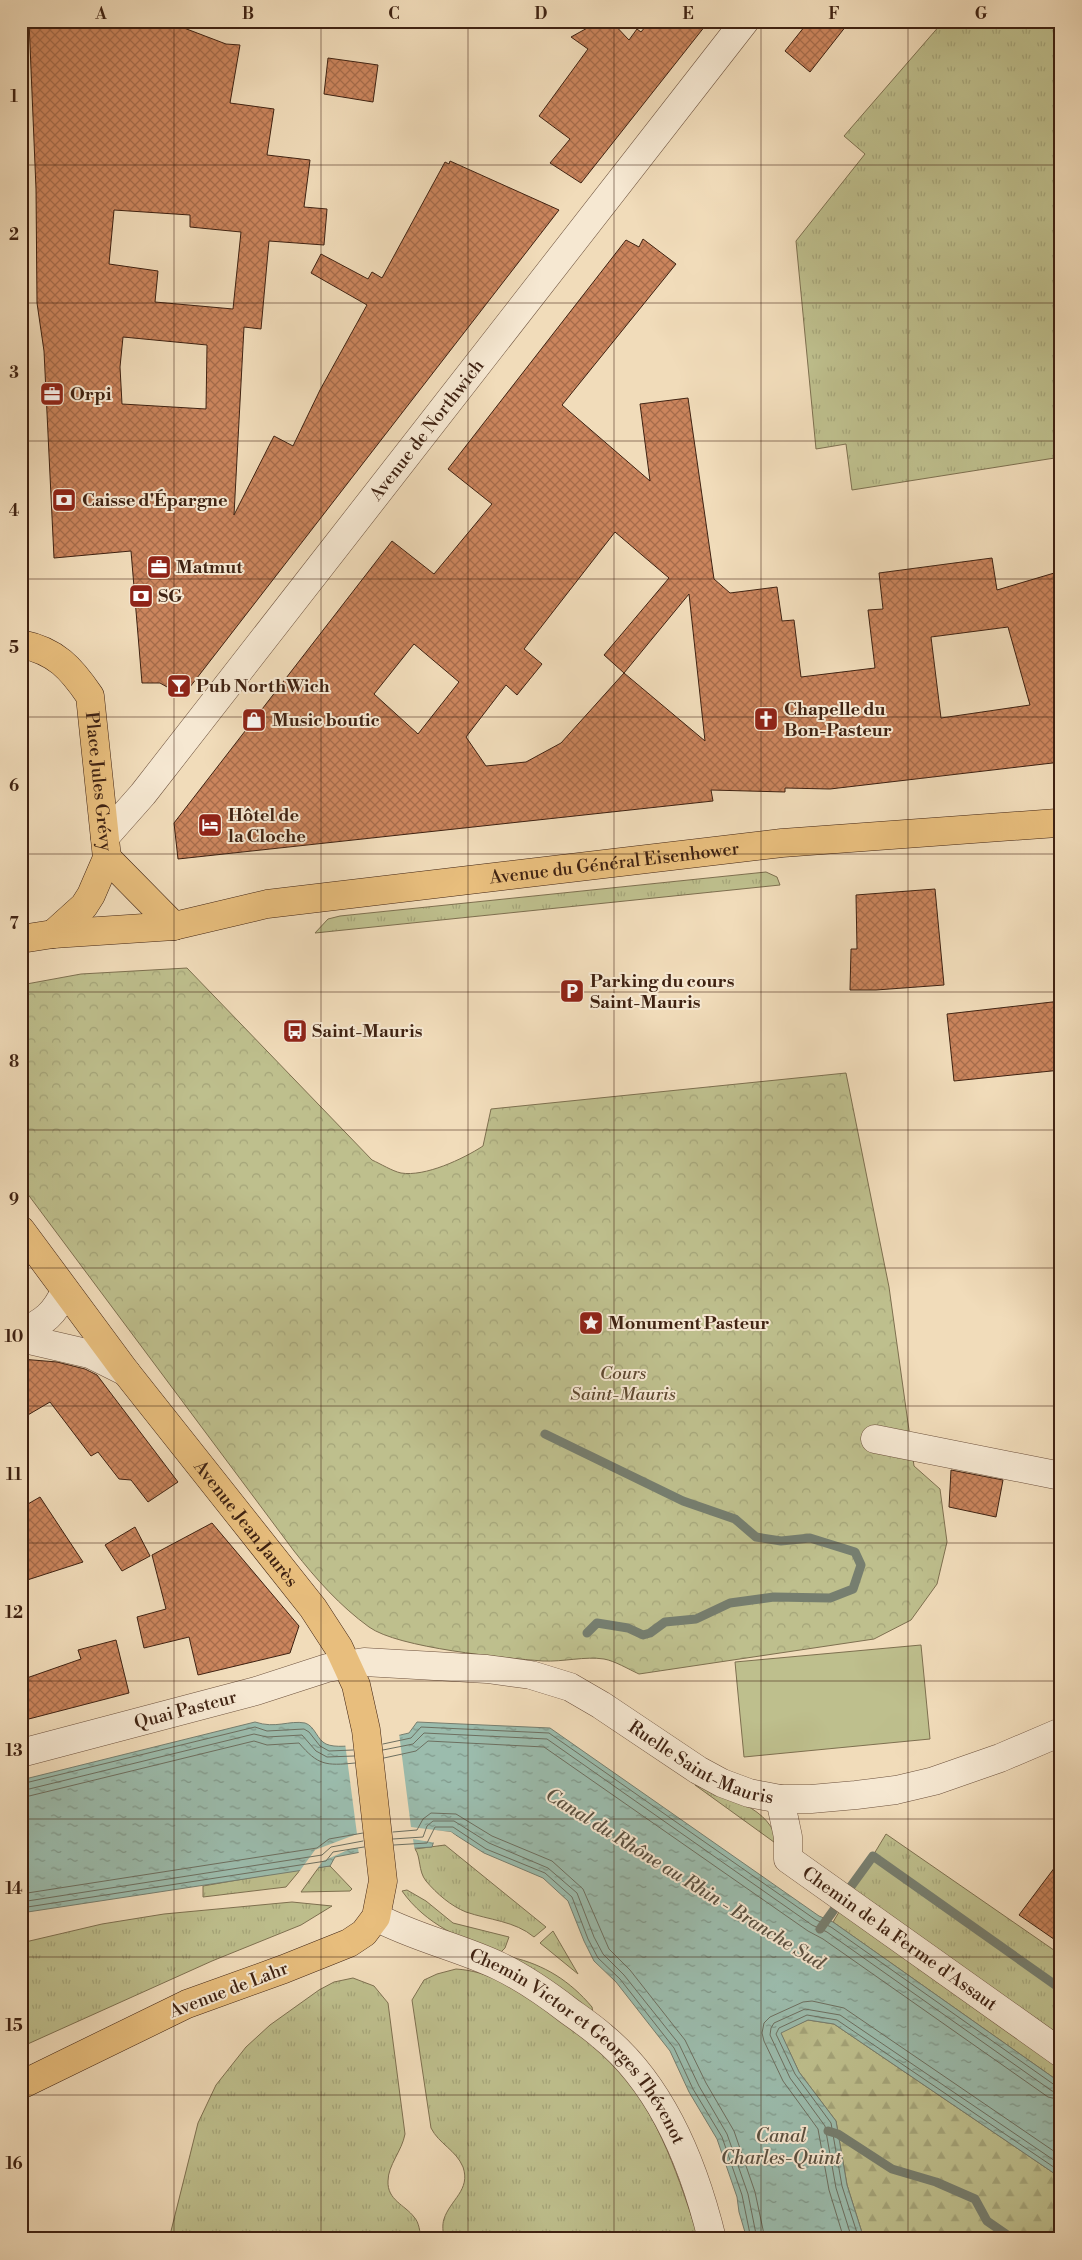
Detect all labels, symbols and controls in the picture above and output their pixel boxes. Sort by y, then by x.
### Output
text: A [94,4,107,24]
text: B [242,4,254,24]
text: C [388,4,400,24]
text: D [535,4,548,24]
text: E [682,4,694,24]
text: F [828,4,840,24]
text: G [975,4,988,24]
text: 1 [10,87,18,107]
text: 2 [9,225,19,245]
street label: Avenue de Northwich [364,354,489,506]
text: 3 [9,363,19,383]
office icon: Orpi [39,381,65,407]
place label: Orpi [70,383,112,406]
bank icon: Caisse d'Épargne [51,487,77,513]
place label: Caisse d'Épargne [82,489,228,512]
text: 4 [9,501,20,521]
office icon: Matmut [146,554,172,580]
place label: Matmut [176,556,243,579]
bank icon: SG [128,583,154,609]
place label: SG [158,585,182,608]
text: 5 [9,638,19,658]
bar icon: Pub NorthWich [166,673,192,699]
place label: Pub NorthWich [196,675,330,698]
place label: Chapelle du Bon-Pasteur [784,698,892,742]
church icon: Chapelle du Bon-Pasteur [753,706,779,732]
shop icon: Music boutic [241,707,267,733]
place label: Music boutic [272,709,380,732]
street label: Place Jules Grévy [80,710,118,853]
text: 6 [9,776,19,796]
place label: Hôtel de la Cloche [228,804,306,848]
hotel icon: Hôtel de la Cloche [197,812,223,838]
street label: Avenue du Général Eisenhower [487,837,741,889]
text: 7 [9,914,19,934]
place label: Parking du cours Saint-Mauris [590,970,735,1014]
parking icon: Parking du cours Saint-Mauris [559,978,585,1004]
bus stop icon: Saint-Mauris [282,1018,308,1044]
place label: Saint-Mauris [312,1020,423,1043]
text: 8 [9,1052,19,1072]
text: 9 [9,1190,19,1210]
place icon: Monument Pasteur [578,1310,604,1336]
place label: Monument Pasteur [608,1312,769,1335]
text: 10 [5,1327,23,1347]
park label: Cours Saint-Mauris [570,1362,676,1406]
street label: Avenue Jean Jaurès [188,1455,303,1592]
text: 11 [6,1465,22,1485]
text: 12 [5,1603,23,1623]
street label: Quai Pasteur [132,1685,239,1734]
street label: Ruelle Saint-Mauris [624,1715,776,1809]
text: 13 [5,1741,23,1761]
water label: Canal du Rhône au Rhin - Branche Sud [541,1783,830,1976]
street label: Chemin de la Ferme d'Assaut [798,1861,1002,2016]
text: 14 [5,1879,23,1899]
street label: Chemin Victor et Georges Thévenot [466,1943,690,2148]
street label: Avenue de Lahr [165,1957,292,2024]
text: 15 [5,2016,23,2036]
water label: Canal Charles-Quint [721,2124,842,2170]
text: 16 [5,2154,23,2174]

